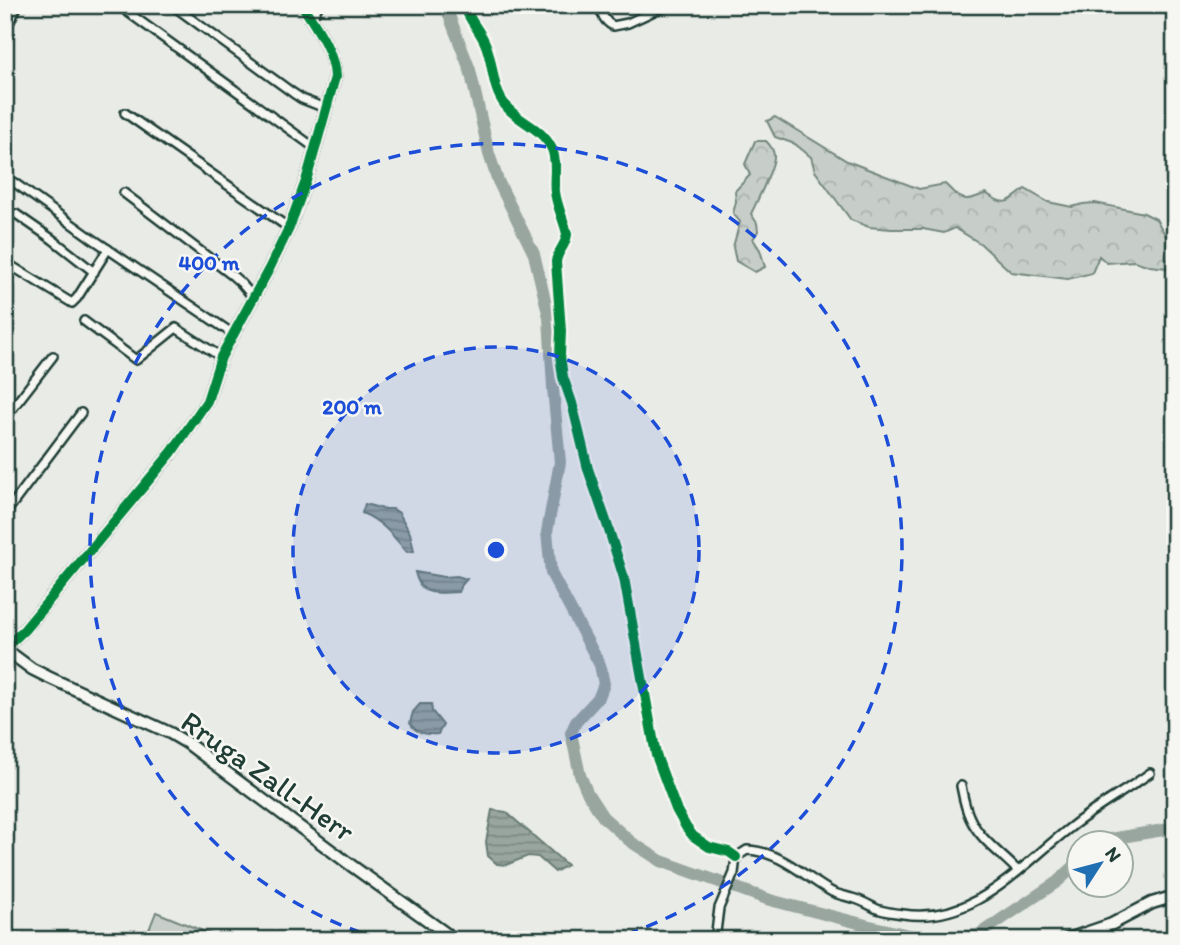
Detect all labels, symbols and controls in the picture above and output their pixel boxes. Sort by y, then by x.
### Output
text: 400 m [179,250,240,275]
text: 200 m [322,394,382,419]
centre of rings [484,538,508,562]
street label: Rruga Zall-Herr [174,703,362,850]
north arrow [1064,830,1134,900]
text: N [1100,842,1126,866]

